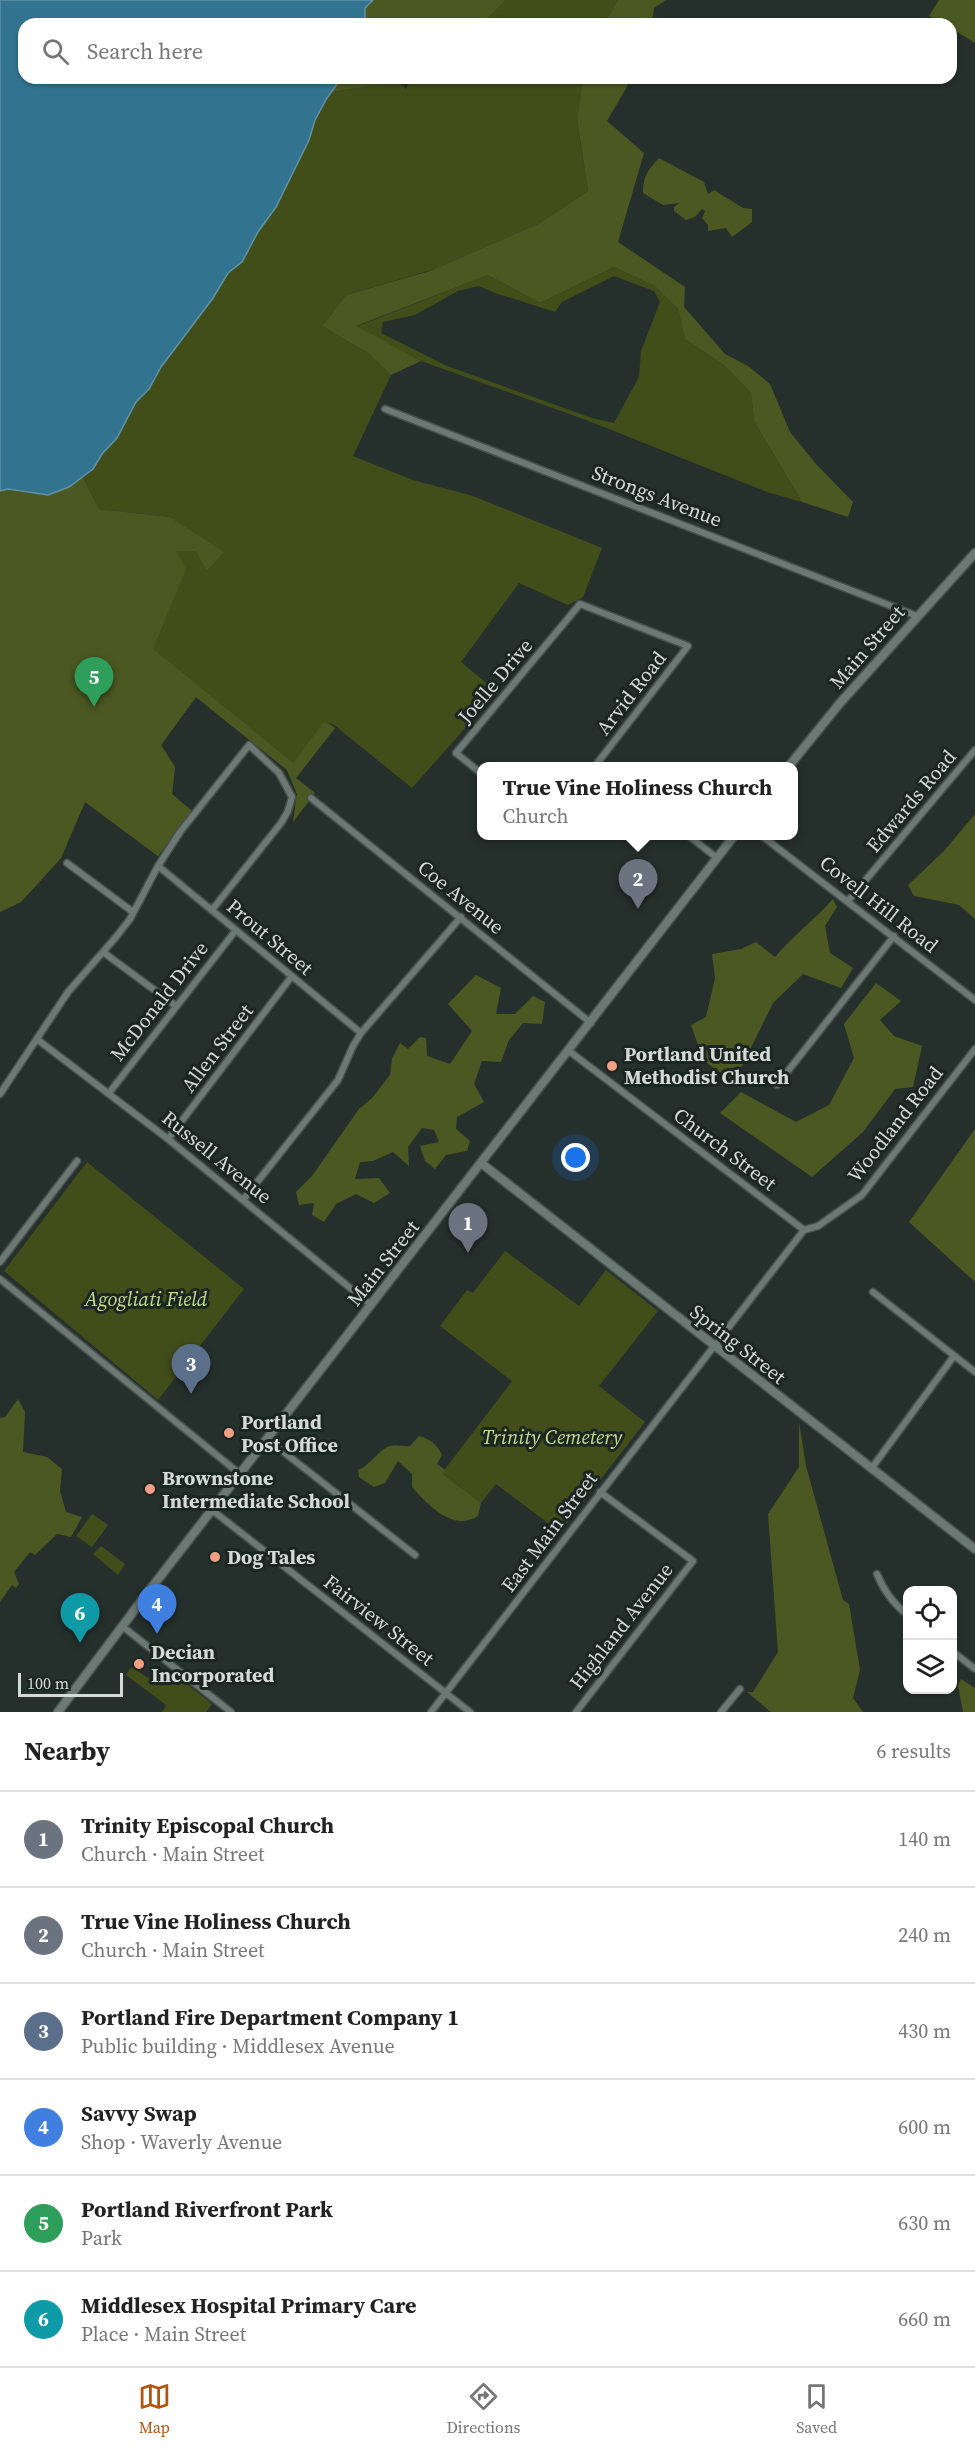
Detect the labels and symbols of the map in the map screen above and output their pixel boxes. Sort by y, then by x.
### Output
street label: Strongs Avenue [588,458,726,534]
street label: Main Street [823,599,911,695]
street label: Joelle Drive [451,633,539,730]
street label: Arvid Road [589,645,673,741]
pin: 5 [74,658,113,707]
street label: Edwards Road [860,743,963,858]
street label: Covell Hill Road [814,849,945,960]
street label: Coe Avenue [412,853,510,941]
pin: 2 [618,860,658,909]
street label: Prout Street [221,892,320,982]
street label: McDonald Drive [103,935,215,1067]
street label: Allen Street [175,998,260,1098]
place label: Portland United Methodist Church [624,1040,789,1091]
marker: Portland United Methodist Church [605,1059,619,1073]
street label: Woodland Road [841,1060,950,1188]
street label: Church Street [668,1101,783,1197]
street label: Russell Avenue [156,1104,278,1210]
your location [561,1143,590,1172]
pin: 1 [448,1204,488,1253]
street label: Main Street [340,1214,426,1312]
park label: Agogliati Field [84,1285,208,1313]
street label: Spring Street [684,1298,792,1391]
pin: 3 [172,1344,210,1394]
place label: Portland Post Office [241,1408,338,1459]
park label: Trinity Cemetery [482,1423,622,1451]
marker: Portland Post Office [222,1426,236,1440]
place label: Brownstone Intermediate School [162,1464,350,1515]
street label: East Main Street [494,1466,604,1598]
marker: Brownstone Intermediate School [143,1482,157,1496]
place label: Dog Tales [227,1543,315,1571]
marker: Dog Tales [208,1550,222,1564]
street label: Highland Avenue [563,1557,679,1695]
street label: Fairview Street [318,1568,441,1672]
pin: 4 [138,1584,176,1634]
pin: 6 [60,1594,100,1643]
place label: Decian Incorporated [151,1638,274,1689]
marker: Decian Incorporated [132,1657,146,1671]
scale bar [18,1670,123,1698]

